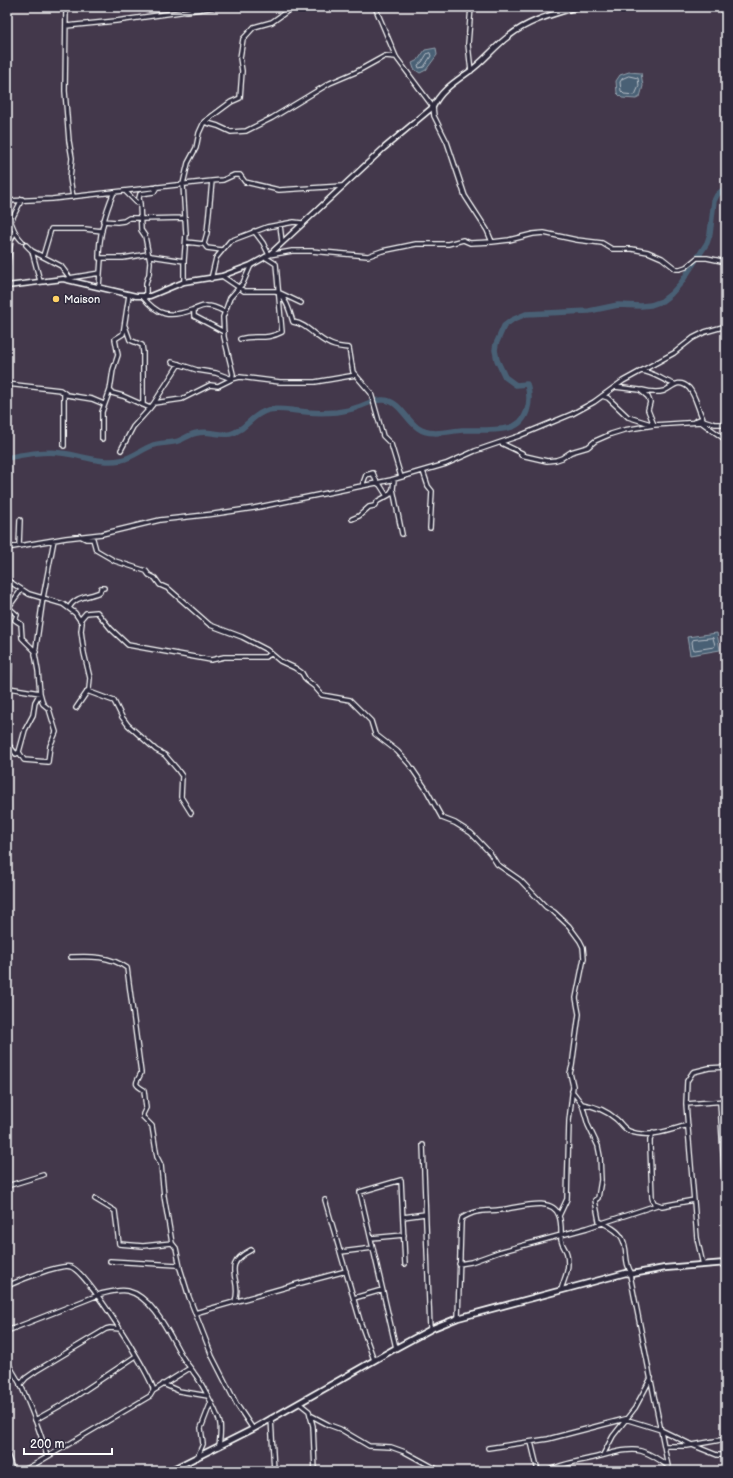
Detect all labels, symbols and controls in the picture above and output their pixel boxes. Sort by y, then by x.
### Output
place label: Maison [64,293,100,306]
marker: Maison [51,294,61,304]
scale bar [24,1430,112,1456]
text: 200 m [30,1437,64,1452]

